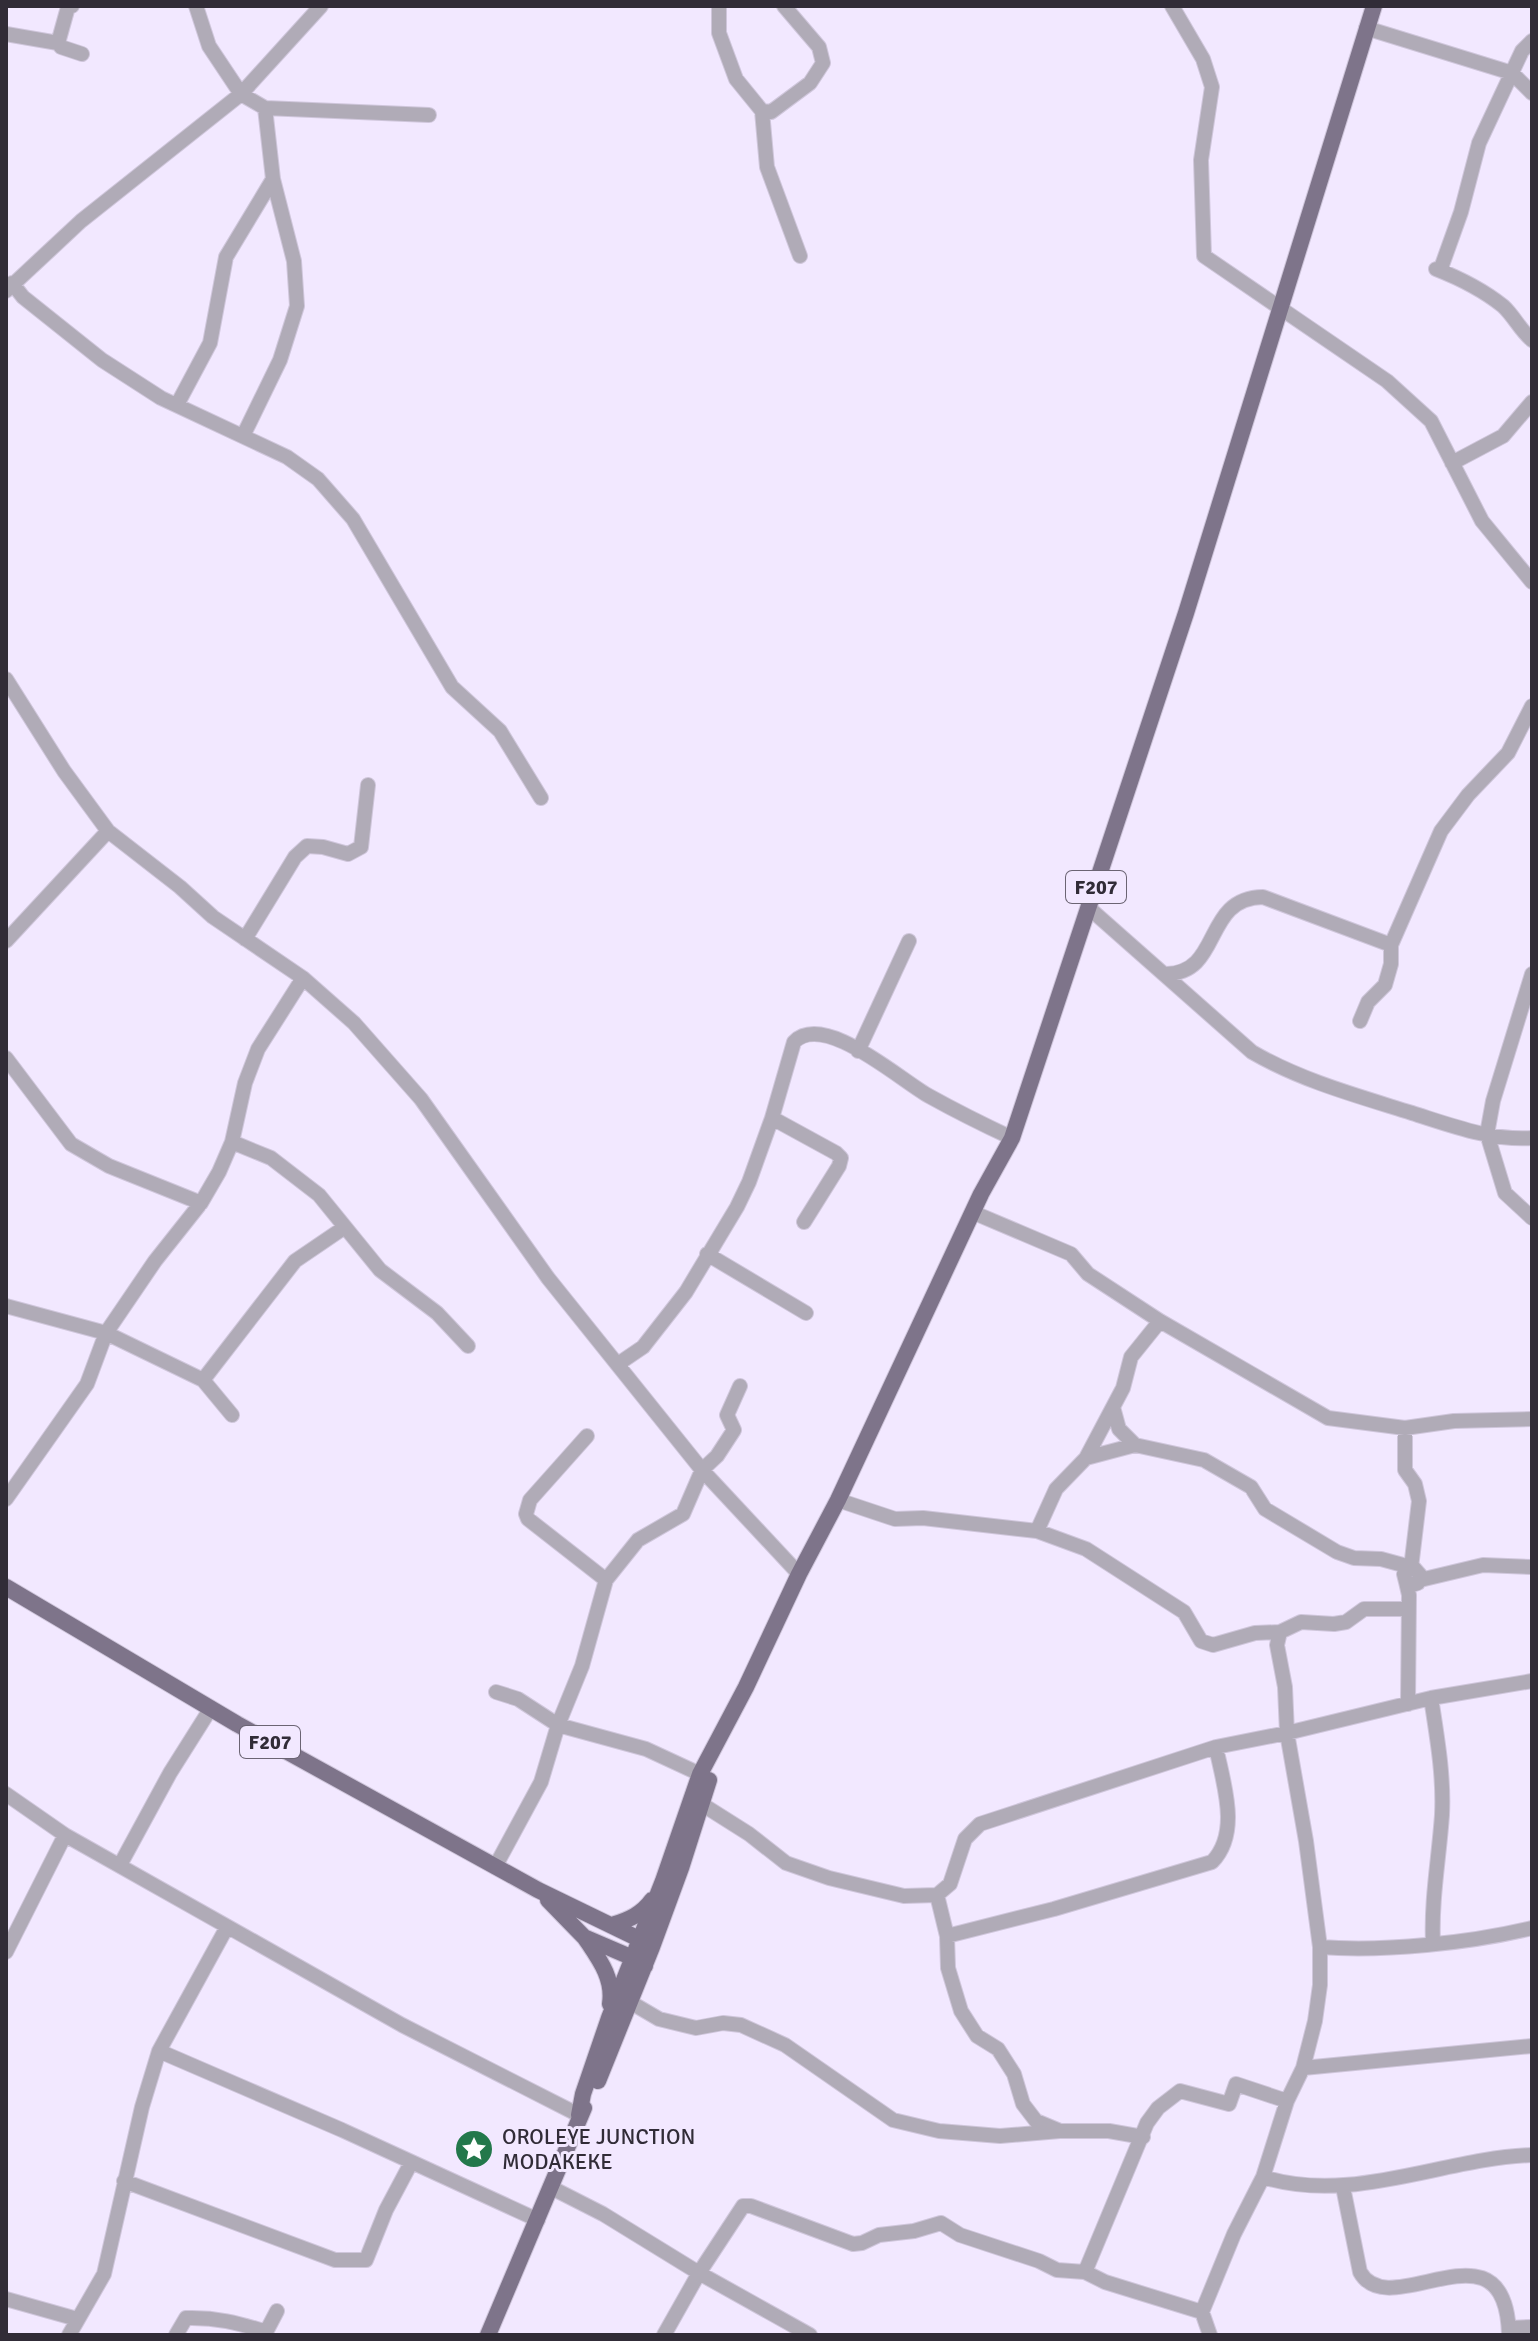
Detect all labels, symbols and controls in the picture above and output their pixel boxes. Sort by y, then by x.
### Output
road number: F207 [1066,871,1126,903]
road number: F207 [240,1726,300,1758]
place label: OROLEYE JUNCTION MODAKEKE [502,2123,695,2175]
place icon: OROLEYE JUNCTION MODAKEKE [453,2128,495,2170]

